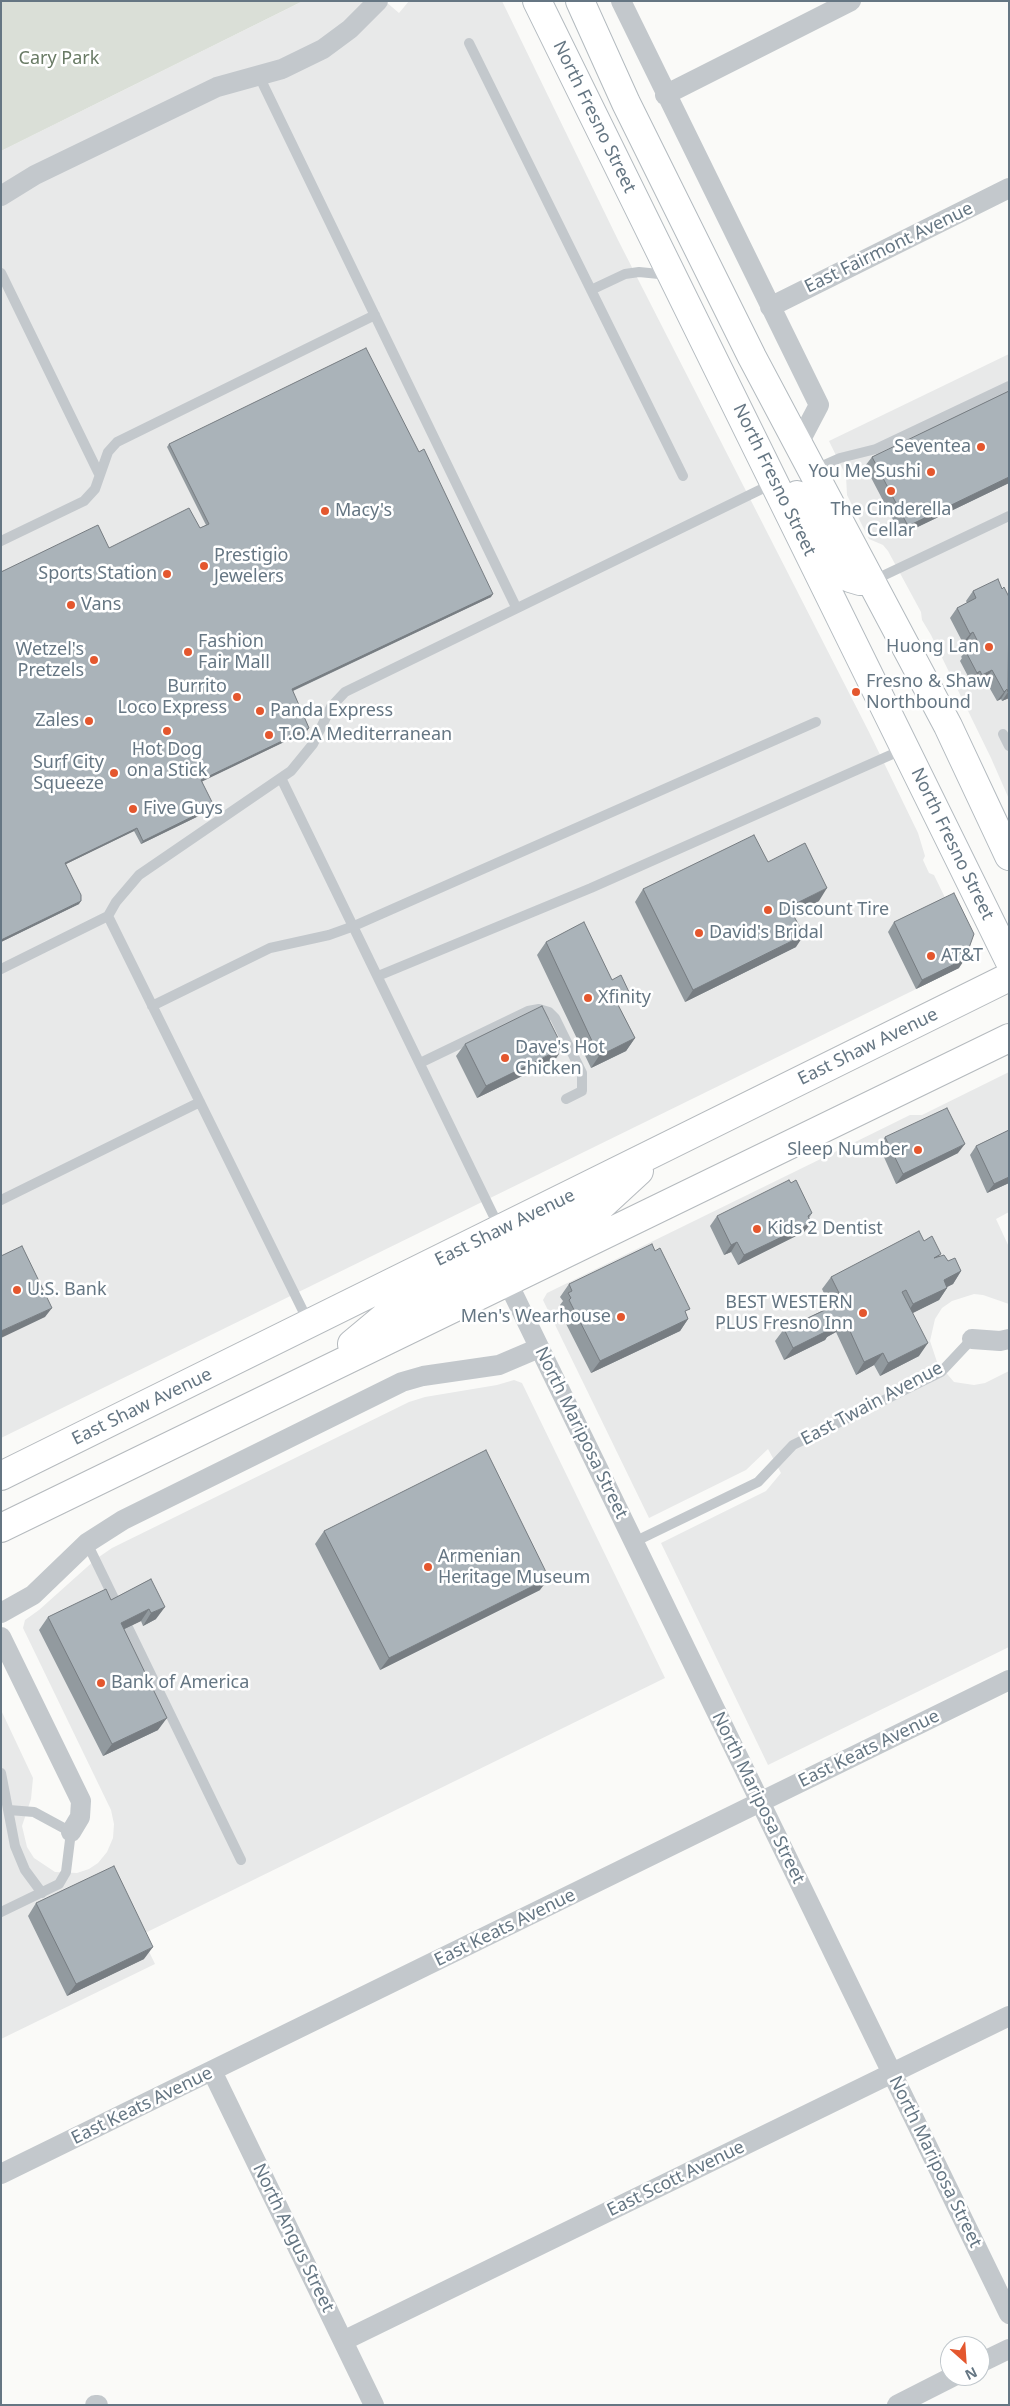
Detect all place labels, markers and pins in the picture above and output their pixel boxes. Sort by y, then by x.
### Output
place label: Seventea [894,436,971,458]
marker: Seventea [975,441,987,453]
place label: You Me Sushi [808,461,921,483]
marker: You Me Sushi [925,466,937,478]
marker: The Cinderella Cellar [885,485,897,497]
place label: The Cinderella Cellar [831,499,951,542]
place label: Macy's [335,500,392,522]
marker: Macy's [319,505,331,517]
place label: Prestigio Jewelers [214,545,288,588]
marker: Prestigio Jewelers [198,560,210,572]
place label: Sports Station [38,563,157,585]
marker: Sports Station [161,568,173,580]
place label: Vans [81,594,121,616]
marker: Vans [65,599,77,611]
place label: Fashion Fair Mall [198,631,270,674]
place label: Huong Lan [886,636,979,658]
place label: Wetzel's Pretzels [16,639,84,682]
marker: Huong Lan [983,641,995,653]
marker: Fashion Fair Mall [182,646,194,658]
marker: Wetzel's Pretzels [88,654,100,666]
place label: Fresno & Shaw Northbound [866,671,991,714]
place label: Burrito Loco Express [117,676,227,719]
marker: Fresno & Shaw Northbound [850,686,862,698]
marker: Burrito Loco Express [231,691,243,703]
place label: Panda Express [270,700,393,722]
marker: Panda Express [254,705,266,717]
place label: Zales [35,710,79,732]
marker: Zales [83,715,95,727]
place label: T.O.A Mediterranean [279,724,452,746]
marker: Hot Dog on a Stick [161,725,173,737]
marker: T.O.A Mediterranean [263,729,275,741]
place label: Hot Dog on a Stick [127,739,207,782]
place label: Surf City Squeeze [33,752,104,794]
marker: Surf City Squeeze [108,767,120,779]
place label: Five Guys [143,798,223,820]
marker: Five Guys [127,803,139,815]
place label: Discount Tire [778,899,889,921]
marker: Discount Tire [762,904,774,916]
place label: David's Bridal [709,922,823,944]
marker: David's Bridal [693,927,705,939]
place label: AT&T [941,945,983,967]
marker: AT&T [925,950,937,962]
place label: Xfinity [598,987,651,1009]
marker: Xfinity [582,992,594,1004]
place label: Dave's Hot Chicken [515,1037,605,1080]
marker: Dave's Hot Chicken [499,1052,511,1064]
place label: Sleep Number [787,1139,908,1161]
marker: Sleep Number [912,1144,924,1156]
place label: Kids 2 Dentist [767,1218,883,1240]
marker: Kids 2 Dentist [751,1223,763,1235]
place label: U.S. Bank [27,1279,107,1301]
marker: U.S. Bank [11,1284,23,1296]
place label: BEST WESTERN PLUS Fresno Inn [715,1292,853,1335]
place label: Men's Wearhouse [461,1306,611,1328]
marker: BEST WESTERN PLUS Fresno Inn [857,1307,869,1319]
marker: Men's Wearhouse [615,1311,627,1323]
place label: Armenian Heritage Museum [438,1546,590,1588]
marker: Armenian Heritage Museum [422,1561,434,1573]
place label: Bank of America [111,1672,249,1694]
marker: Bank of America [95,1677,107,1689]

